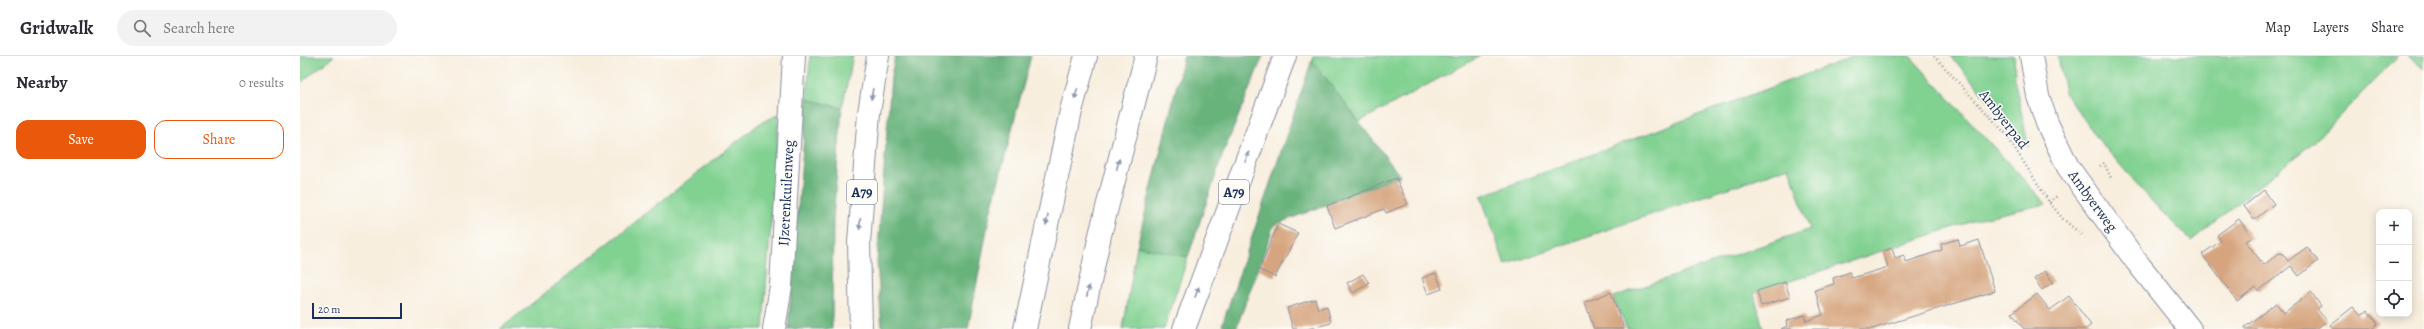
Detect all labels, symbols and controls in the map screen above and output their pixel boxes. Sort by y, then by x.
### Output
search box [117,10,397,46]
text: Gridwalk [20,15,93,41]
icon: search [131,17,153,39]
text: Search here [163,18,235,38]
text: Map [2265,18,2291,37]
text: Layers [2313,18,2349,37]
text: Share [2371,18,2404,37]
text: Nearby [16,71,67,94]
text: 0 results [239,74,284,91]
street label: Ambyerpad [1974,84,2034,154]
one-way arrow [869,88,875,101]
one-way arrow [1073,88,1079,100]
button: Save [16,120,146,159]
button: Share [154,120,284,159]
street label: IJzerenkuilenweg [773,139,799,247]
one-way arrow [1244,151,1250,163]
one-way arrow [1115,158,1121,170]
street label: Ambyerweg [2063,165,2122,236]
road number: A79 [847,180,877,204]
road number: A79 [1219,180,1249,204]
map controls [2376,209,2412,317]
button: + [2376,209,2412,245]
one-way arrow [1043,214,1049,227]
one-way arrow [856,218,863,230]
button: − [2376,245,2412,281]
button: locate [2376,281,2412,317]
one-way arrow [1086,285,1092,297]
one-way arrow [1195,286,1201,298]
scale bar [312,301,402,320]
text: 20 m [318,302,340,317]

